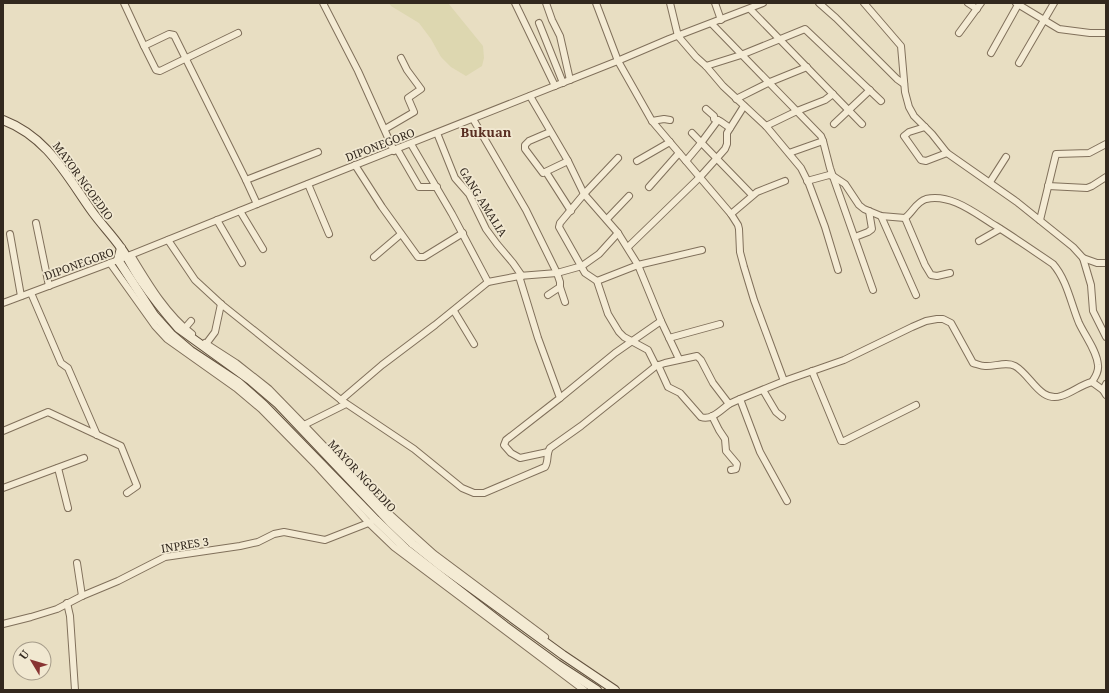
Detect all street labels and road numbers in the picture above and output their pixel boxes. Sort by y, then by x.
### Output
street label: DIPONEGORO [343,124,417,165]
street label: MAYOR NGOEDIO [50,138,117,223]
street label: GANG AMALIA [456,164,511,239]
street label: DIPONEGORO [42,244,116,283]
street label: MAYOR NGOEDIO [325,436,400,515]
street label: INPRES 3 [160,533,210,556]

